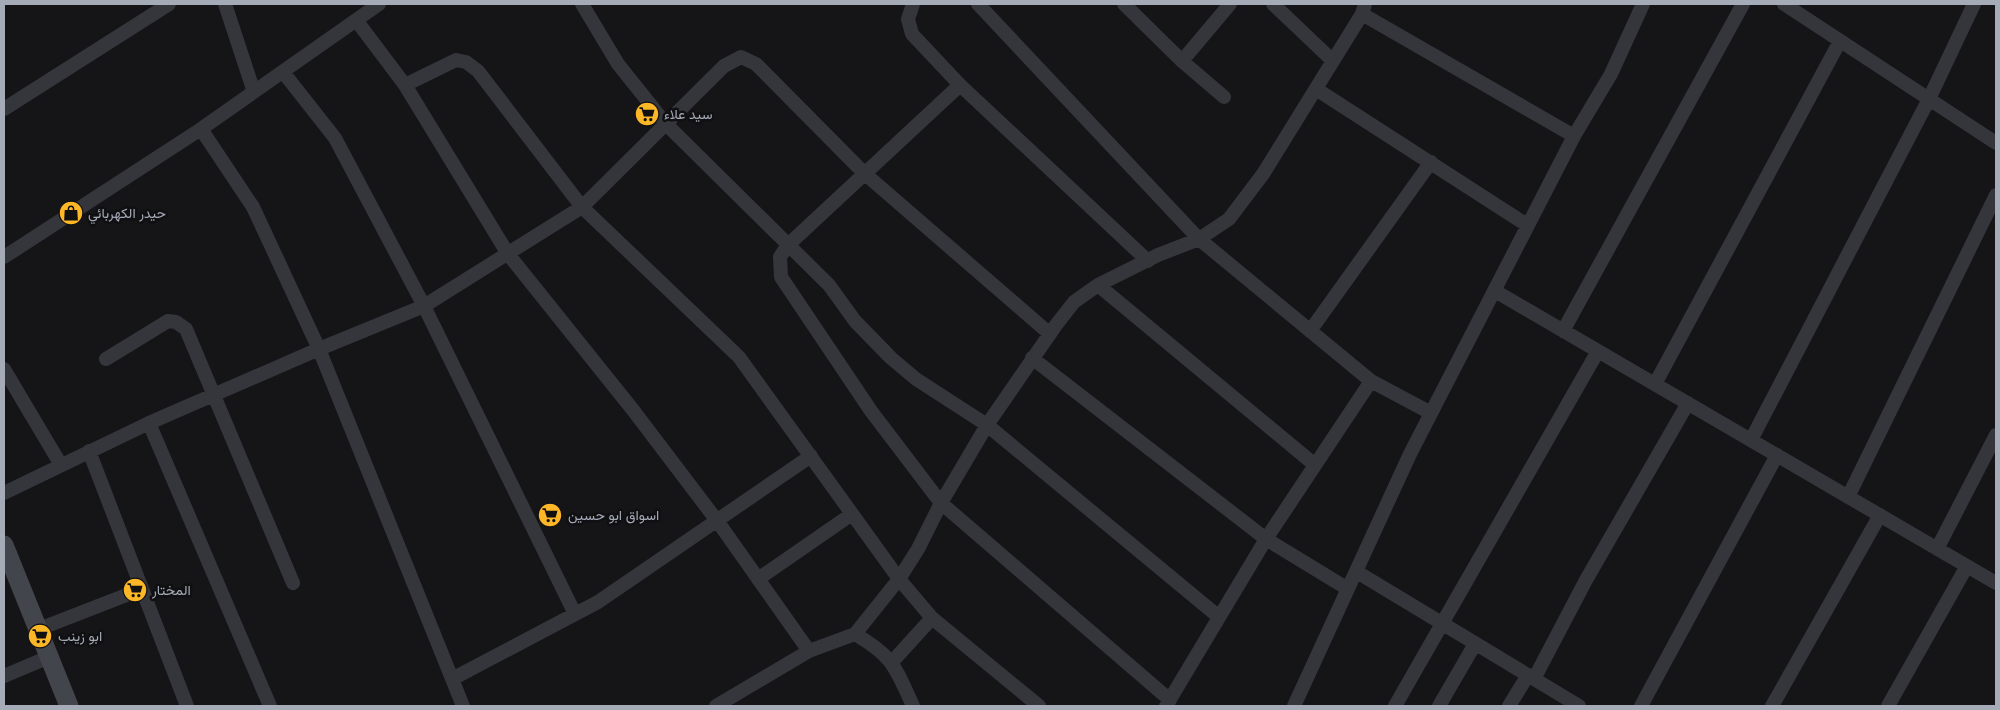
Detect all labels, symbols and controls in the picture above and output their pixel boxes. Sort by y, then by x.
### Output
supermarket icon: سيد علاء [634,101,660,127]
place label: سيد علاء [664,105,713,123]
shop icon: حيدر الكهربائي [58,200,84,226]
place label: حيدر الكهربائي [88,204,166,225]
supermarket icon: اسواق ابو حسين [537,502,563,528]
place label: اسواق ابو حسين [568,506,659,524]
supermarket icon: المختار [122,577,148,603]
place label: المختار [151,581,191,599]
supermarket icon: ابو زينب [27,623,53,649]
place label: ابو زينب [58,627,102,645]

